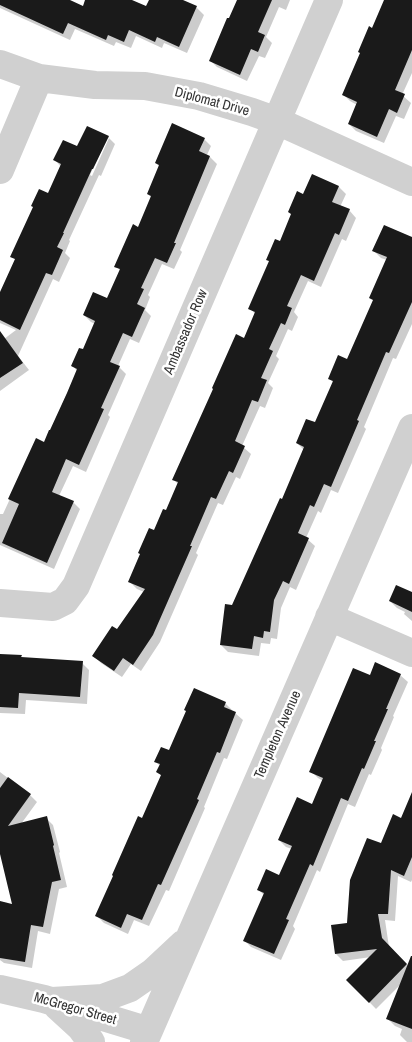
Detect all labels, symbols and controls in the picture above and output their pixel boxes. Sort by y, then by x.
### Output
street label: Diplomat Drive [173,84,251,120]
street label: Ambassador Row [161,287,211,377]
street label: Templeton Avenue [251,688,305,782]
street label: McGregor Street [32,989,118,1029]

